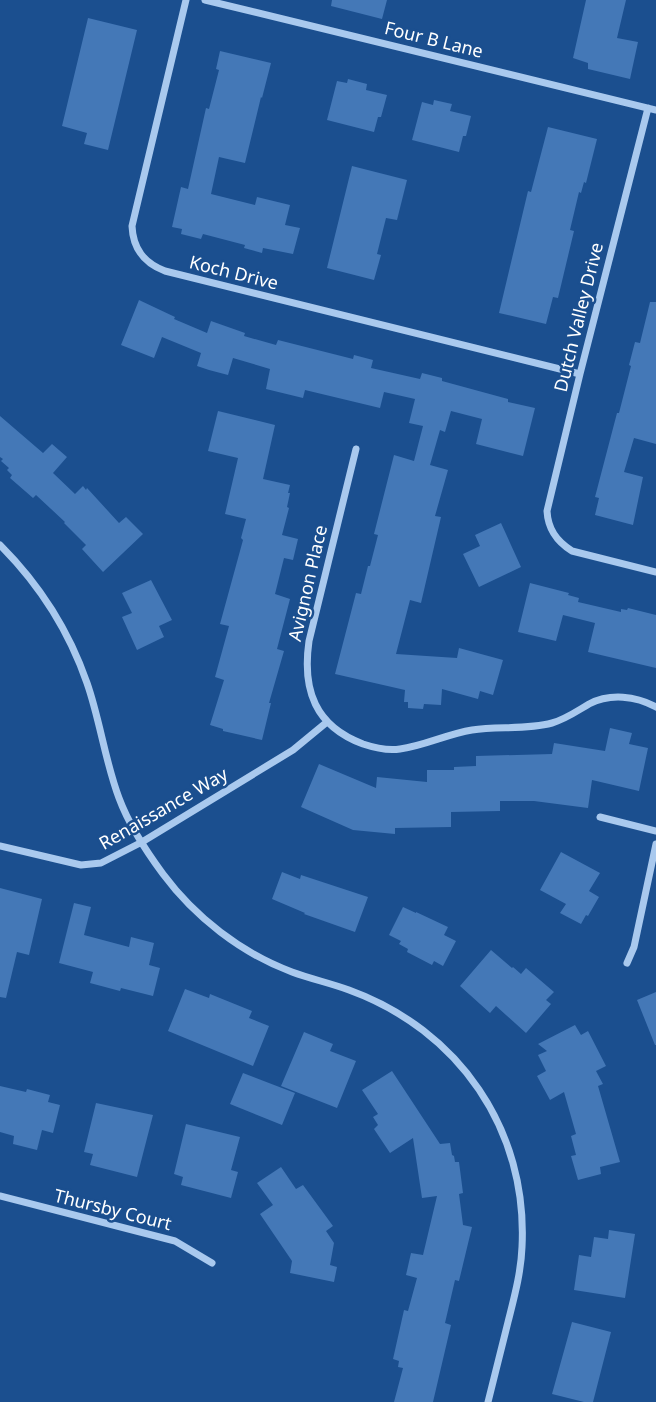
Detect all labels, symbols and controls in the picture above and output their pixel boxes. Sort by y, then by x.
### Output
street label: Four B Lane [382,15,486,63]
street label: Dutch Valley Drive [548,240,608,394]
street label: Koch Drive [187,249,281,295]
street label: Avignon Place [282,523,332,643]
street label: Renaissance Way [94,761,232,855]
street label: Thursby Court [52,1183,175,1235]

